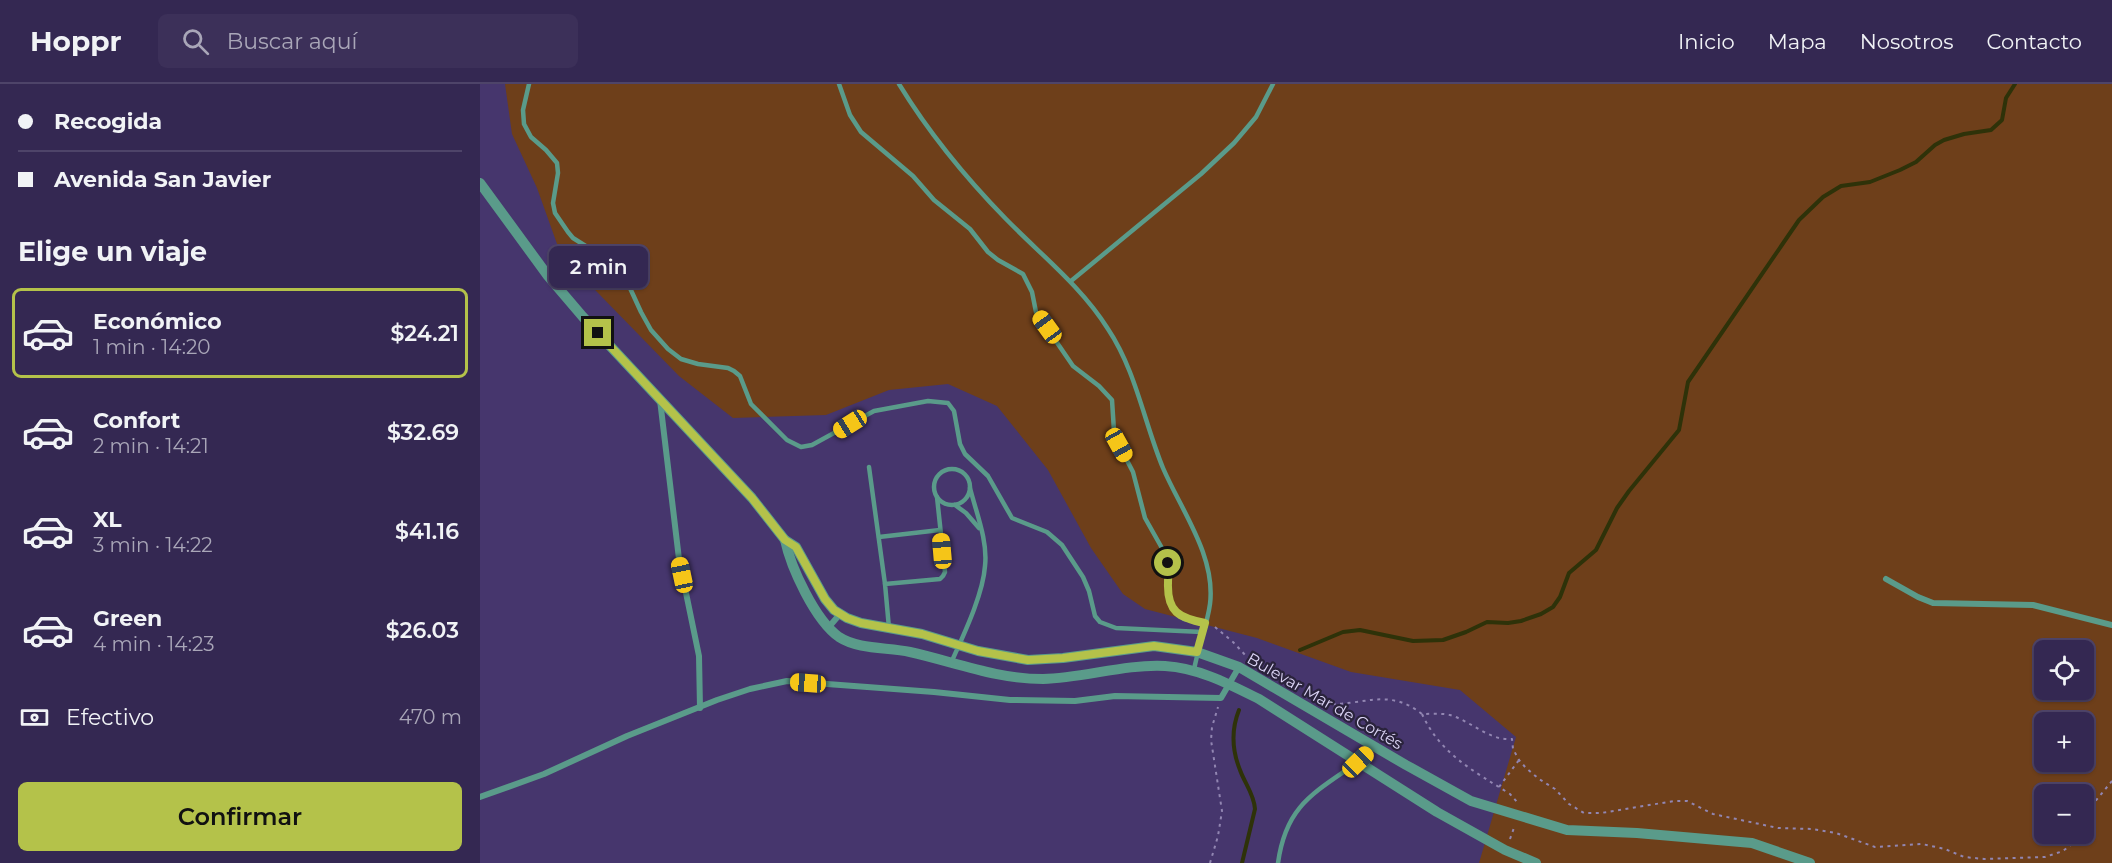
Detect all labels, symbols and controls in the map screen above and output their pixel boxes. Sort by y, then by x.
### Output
search box [158,14,578,68]
text: Hoppr [30,24,122,58]
icon: search [179,25,212,58]
text: Buscar aquí [227,28,357,55]
text: Inicio [1678,29,1735,54]
text: Mapa [1768,29,1827,54]
text: Nosotros [1860,29,1953,54]
text: Contacto [1986,29,2082,54]
text: Recogida [54,108,162,135]
text: Avenida San Javier [54,166,271,193]
text: Elige un viaje [18,235,207,268]
callout: 2 min [548,246,648,288]
text: 2 min [570,255,627,279]
icon: car [21,306,75,360]
car [1029,307,1065,347]
text: Económico [93,308,222,335]
route end [584,319,611,346]
text: $24.21 [391,320,459,347]
text: 1 min · 14:20 [93,335,210,359]
icon: car [21,405,75,459]
text: Confort [93,407,180,434]
car [830,407,870,441]
text: $32.69 [387,419,459,446]
car [1102,425,1136,465]
text: 2 min · 14:21 [93,434,209,458]
icon: car [21,504,75,558]
text: XL [93,506,122,533]
text: $41.16 [395,518,459,545]
car [931,532,953,570]
text: 3 min · 14:22 [93,533,213,557]
route start [1154,549,1181,576]
car [669,556,695,594]
icon: car [21,603,75,657]
text: Green [93,605,162,632]
text: $26.03 [386,617,459,644]
text: 4 min · 14:23 [93,632,215,656]
map controls [2034,640,2094,844]
button: locate [2034,640,2094,700]
street label: Bulevar Mar de Cortés [1244,649,1406,753]
car [789,673,827,693]
icon: cash [18,701,51,734]
text: Efectivo [66,704,154,731]
text: 470 m [399,705,462,729]
button: + [2034,712,2094,772]
car [1339,743,1377,781]
button: Confirmar [18,782,462,851]
button: − [2034,784,2094,844]

